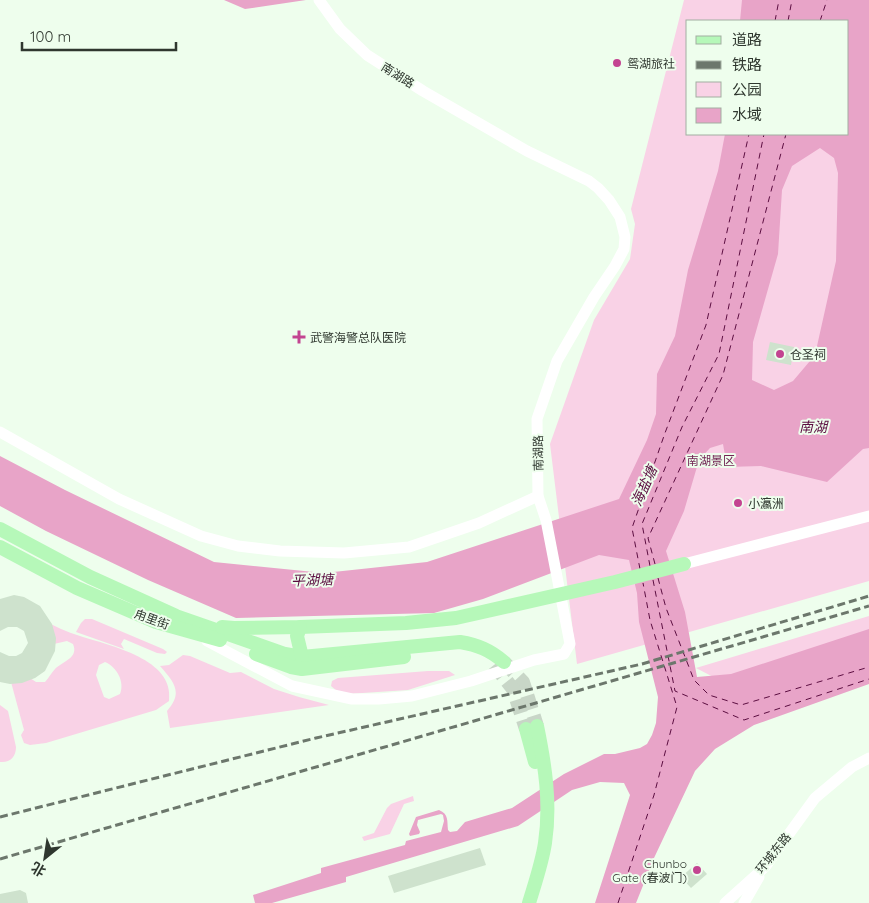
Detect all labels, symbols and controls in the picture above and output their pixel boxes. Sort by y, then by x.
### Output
scale bar [22,20,176,52]
legend [686,20,849,135]
text: 100 m [30,27,71,46]
text: 道路 [732,30,762,49]
text: 铁路 [732,55,762,74]
place label: 鸳湖旅社 [627,56,675,71]
marker: 鸳湖旅社 [611,57,623,69]
street label: 南湖路 [379,59,417,91]
text: 公园 [732,80,762,99]
text: 水域 [732,105,762,124]
marker: 武警海警总队医院 [292,330,306,344]
place label: 武警海警总队医院 [310,330,406,345]
place label: 仓圣祠 [790,347,826,362]
marker: 仓圣祠 [774,348,786,360]
water label: 南湖 [799,418,829,436]
street label: 南湖路 [530,435,546,471]
park label: 南湖景区 [687,453,735,468]
water label: 海盐塘 [627,461,662,509]
place label: 小瀛洲 [748,496,784,511]
marker: 小瀛洲 [732,497,744,509]
water label: 平湖塘 [291,570,335,590]
street label: 甪里街 [133,606,171,632]
street label: 环城东路 [752,830,794,876]
north arrow [20,833,70,883]
place label: Chunbo Gate (春波门) [612,856,687,885]
text: 北 [28,858,49,881]
marker: Chunbo Gate (春波门) [691,864,703,876]

